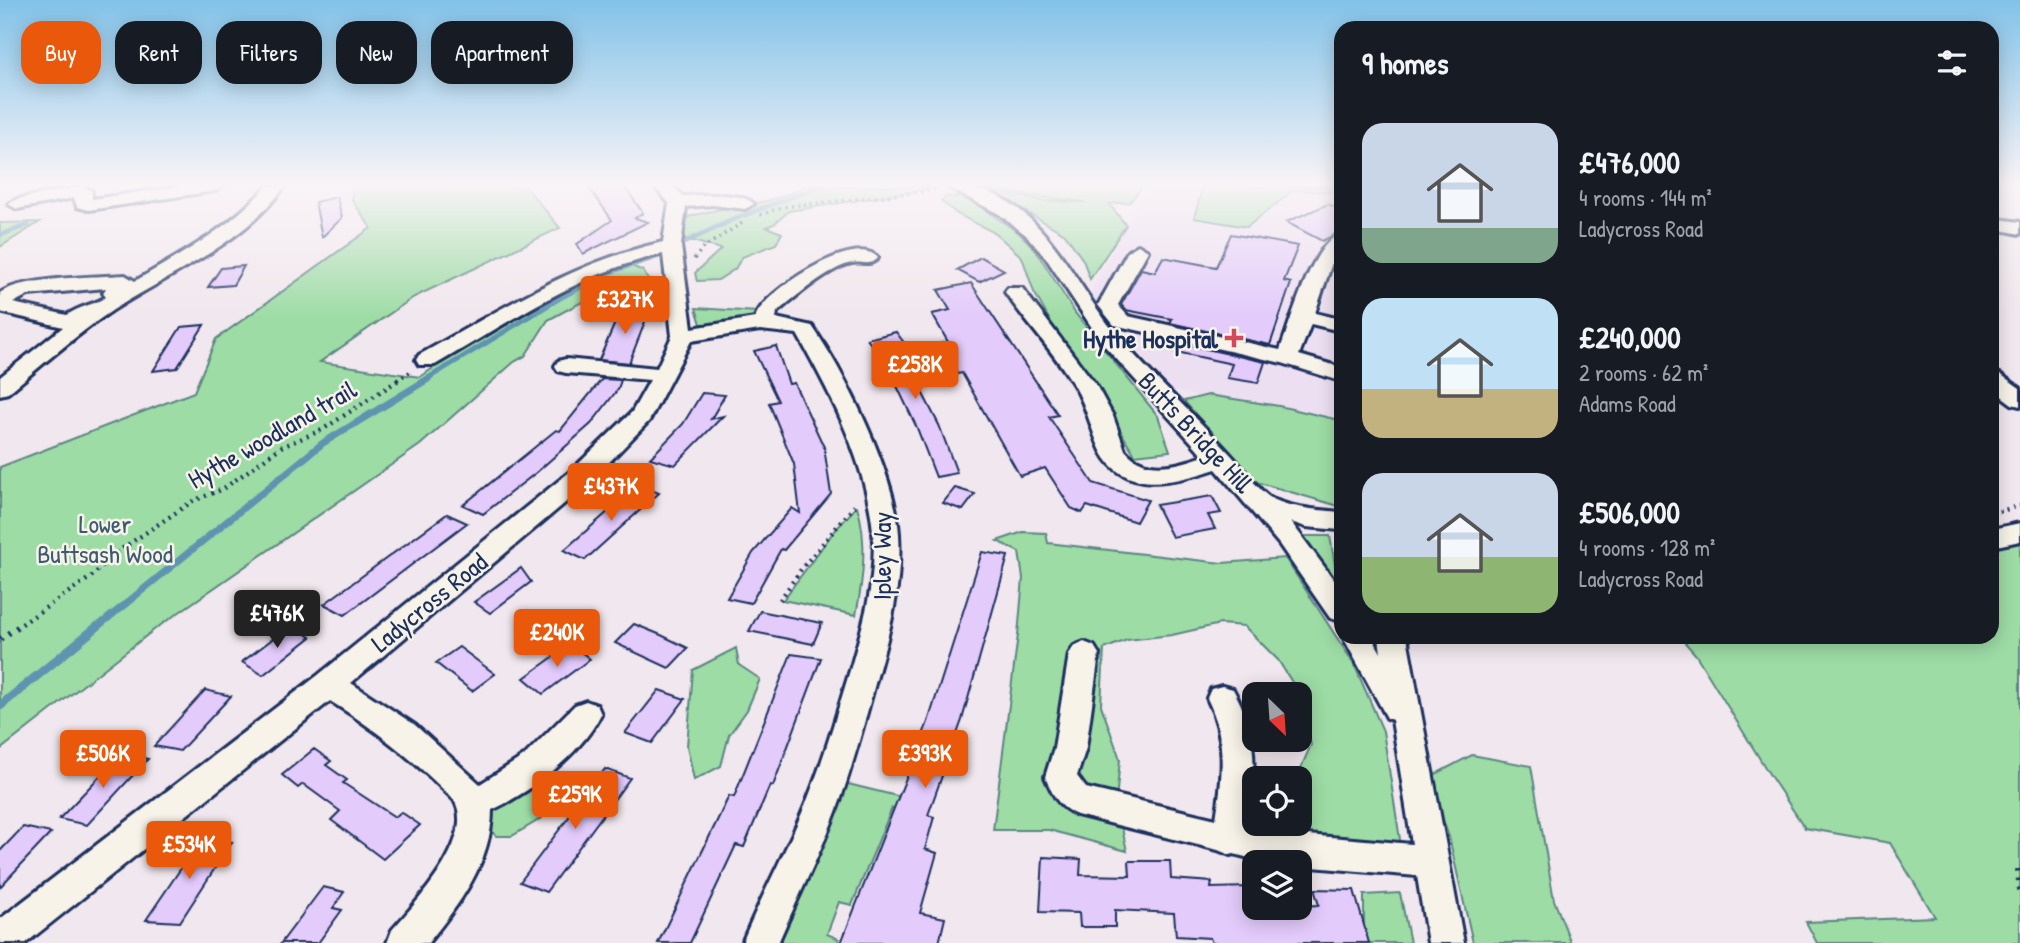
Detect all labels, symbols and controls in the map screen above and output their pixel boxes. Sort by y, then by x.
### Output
chip: Buy [21,21,101,84]
chip: Rent [115,21,202,84]
chip: Filters [216,21,322,84]
chip: New [336,21,417,84]
chip: Apartment [431,21,573,84]
text: 9 homes [1362,43,1449,83]
icon: filters [1933,44,1971,82]
text: £476,000 [1579,142,1680,182]
icon: home [1418,151,1502,235]
text: 4 rooms · 144 m² [1579,182,1712,213]
text: Ladycross Road [1579,213,1703,244]
pin: £327K [576,276,674,336]
text: £327K [596,283,654,314]
text: £240,000 [1579,317,1681,357]
place label: Hythe Hospital [1083,321,1219,357]
icon: home [1418,326,1502,410]
marker: Hythe Hospital [1224,328,1244,348]
pin: £258K [866,342,964,401]
text: £258K [887,348,943,379]
text: 2 rooms · 62 m² [1579,357,1708,388]
street label: Butts Bridge Hill [1131,364,1262,501]
street label: Hythe woodland trail [181,371,363,496]
text: Adams Road [1579,388,1676,419]
pin: £437K [562,463,660,523]
text: £437K [584,470,639,501]
text: £506,000 [1579,492,1680,532]
icon: home [1418,501,1502,585]
park label: Lower Buttsash Wood [37,506,173,571]
street label: Ipley Way [864,512,899,600]
text: 4 rooms · 128 m² [1579,532,1715,563]
street label: Ladycross Road [364,544,494,660]
text: Ladycross Road [1579,563,1703,594]
pin: £476K [228,590,326,650]
text: £476K [250,597,304,628]
pin: £240K [508,610,606,669]
text: £240K [530,616,584,647]
north arrow [1242,682,1312,752]
map controls [1242,682,1312,920]
pin: £506K [54,730,152,790]
pin: £393K [876,730,974,790]
text: £506K [76,737,130,768]
text: £393K [898,737,952,768]
button: locate [1242,766,1312,836]
pin: £259K [526,772,624,831]
text: £259K [548,778,602,809]
pin: £534K [140,822,238,881]
text: £534K [162,828,216,859]
button: layers [1242,850,1312,920]

